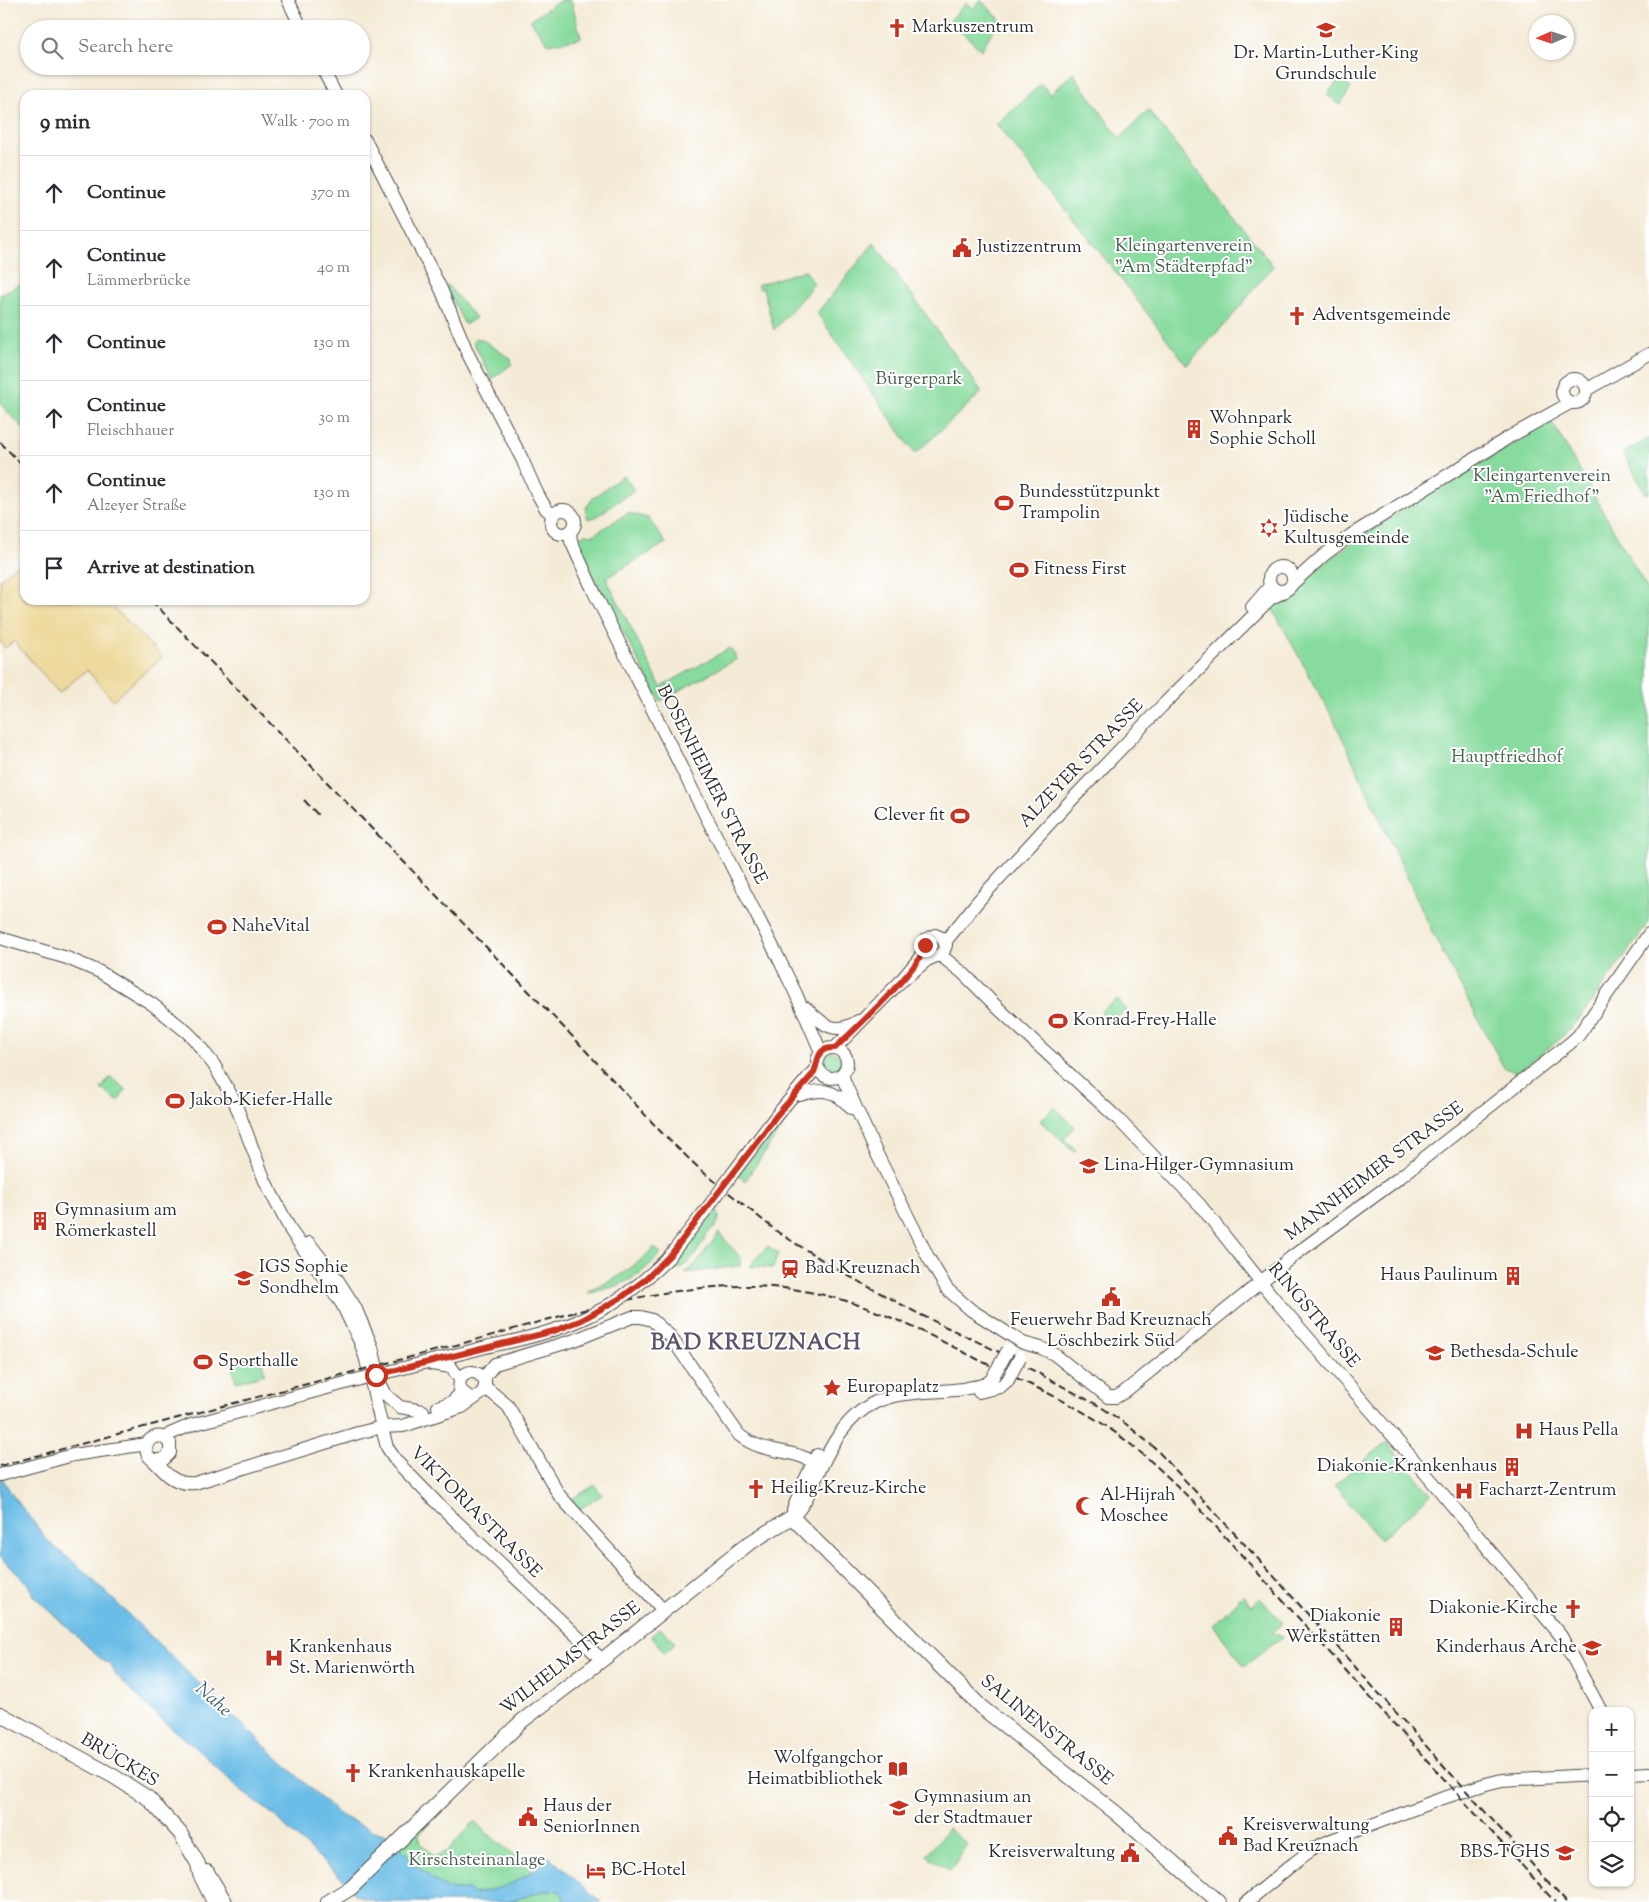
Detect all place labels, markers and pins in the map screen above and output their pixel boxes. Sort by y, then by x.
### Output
place label: Markuszentrum [912,15,1034,41]
church icon: Markuszentrum [886,17,908,39]
school or university icon: Dr. Martin-Luther-King Grundschule [1315,19,1337,41]
place label: Dr. Martin-Luther-King Grundschule [1234,41,1419,88]
place label: Justizzentrum [976,235,1082,261]
public building icon: Justizzentrum [951,237,973,259]
place label: Adventsgemeinde [1312,303,1451,329]
church icon: Adventsgemeinde [1286,305,1308,327]
place label: Wohnpark Sophie Scholl [1209,406,1316,453]
building icon: Wohnpark Sophie Scholl [1183,418,1205,440]
place label: Bundesstützpunkt Trampolin [1019,480,1160,527]
sports icon: Bundesstützpunkt Trampolin [993,492,1015,514]
place label: Jüdische Kultusgemeinde [1283,505,1409,552]
synagogue icon: Jüdische Kultusgemeinde [1258,517,1280,539]
place label: Fitness First [1034,557,1126,583]
sports icon: Fitness First [1008,559,1030,581]
place label: Clever fit [874,803,945,829]
sports icon: Clever fit [949,805,971,827]
place label: NaheVital [232,914,310,940]
sports icon: NaheVital [206,916,228,938]
place label: Konrad-Frey-Halle [1073,1008,1217,1034]
sports icon: Konrad-Frey-Halle [1047,1010,1069,1032]
place label: Jakob-Kiefer-Halle [189,1088,333,1114]
sports icon: Jakob-Kiefer-Halle [164,1090,186,1112]
place label: Lina-Hilger-Gymnasium [1104,1153,1294,1179]
school or university icon: Lina-Hilger-Gymnasium [1078,1155,1100,1177]
place label: Gymnasium am Römerkastell [55,1198,177,1245]
building icon: Gymnasium am Römerkastell [29,1210,51,1232]
place label: IGS Sophie Sondhelm [259,1255,348,1302]
place label: Bad Kreuznach [805,1256,921,1282]
station icon: Bad Kreuznach [779,1258,801,1280]
place label: Haus Paulinum [1380,1263,1498,1289]
building icon: Haus Paulinum [1502,1265,1524,1287]
school or university icon: IGS Sophie Sondhelm [233,1267,255,1289]
public building icon: Feuerwehr Bad Kreuznach Löschbezirk Süd [1100,1286,1122,1308]
place label: Feuerwehr Bad Kreuznach Löschbezirk Süd [1010,1308,1212,1355]
place label: Bethesda-Schule [1450,1340,1579,1366]
school or university icon: Bethesda-Schule [1424,1342,1446,1364]
place label: Sporthalle [218,1349,299,1375]
sports icon: Sporthalle [192,1351,214,1373]
place label: Europaplatz [847,1375,939,1401]
place icon: Europaplatz [821,1377,843,1399]
place label: Haus Pella [1539,1418,1619,1444]
hospital icon: Haus Pella [1513,1420,1535,1442]
place label: Diakonie-Krankenhaus [1317,1454,1497,1480]
building icon: Diakonie-Krankenhaus [1501,1456,1523,1478]
place label: Heilig-Kreuz-Kirche [771,1476,926,1502]
church icon: Heilig-Kreuz-Kirche [745,1478,767,1500]
place label: Facharzt-Zentrum [1479,1478,1616,1504]
hospital icon: Facharzt-Zentrum [1453,1480,1475,1502]
place label: Al-Hijrah Moschee [1100,1483,1176,1530]
mosque icon: Al-Hijrah Moschee [1074,1495,1096,1517]
place label: Diakonie-Kirche [1429,1596,1558,1622]
church icon: Diakonie-Kirche [1562,1598,1584,1620]
place label: Diakonie Werkstätten [1285,1604,1381,1651]
building icon: Diakonie Werkstätten [1385,1616,1407,1638]
place label: Krankenhaus St. Marienwörth [289,1635,416,1682]
place label: Kinderhaus Arche [1436,1635,1577,1661]
school or university icon: Kinderhaus Arche [1581,1637,1603,1659]
hospital icon: Krankenhaus St. Marienwörth [263,1647,285,1669]
place label: Wolfgangchor Heimatbibliothek [747,1746,883,1793]
library icon: Wolfgangchor Heimatbibliothek [887,1758,909,1780]
place label: Krankenhauskapelle [368,1760,525,1786]
church icon: Krankenhauskapelle [342,1762,364,1784]
place label: Gymnasium an der Stadtmauer [914,1785,1033,1832]
place label: Haus der SeniorInnen [543,1794,641,1841]
school or university icon: Gymnasium an der Stadtmauer [888,1797,910,1819]
public building icon: Haus der SeniorInnen [517,1806,539,1828]
place label: Kreisverwaltung Bad Kreuznach [1243,1813,1370,1860]
public building icon: Kreisverwaltung Bad Kreuznach [1217,1825,1239,1847]
place label: Kreisverwaltung [989,1840,1115,1866]
place label: BBS-TGHS [1460,1840,1550,1866]
public building icon: Kreisverwaltung [1119,1842,1141,1864]
school or university icon: BBS-TGHS [1554,1842,1576,1864]
place label: BC-Hotel [611,1858,686,1884]
hotel icon: BC-Hotel [585,1860,607,1882]

